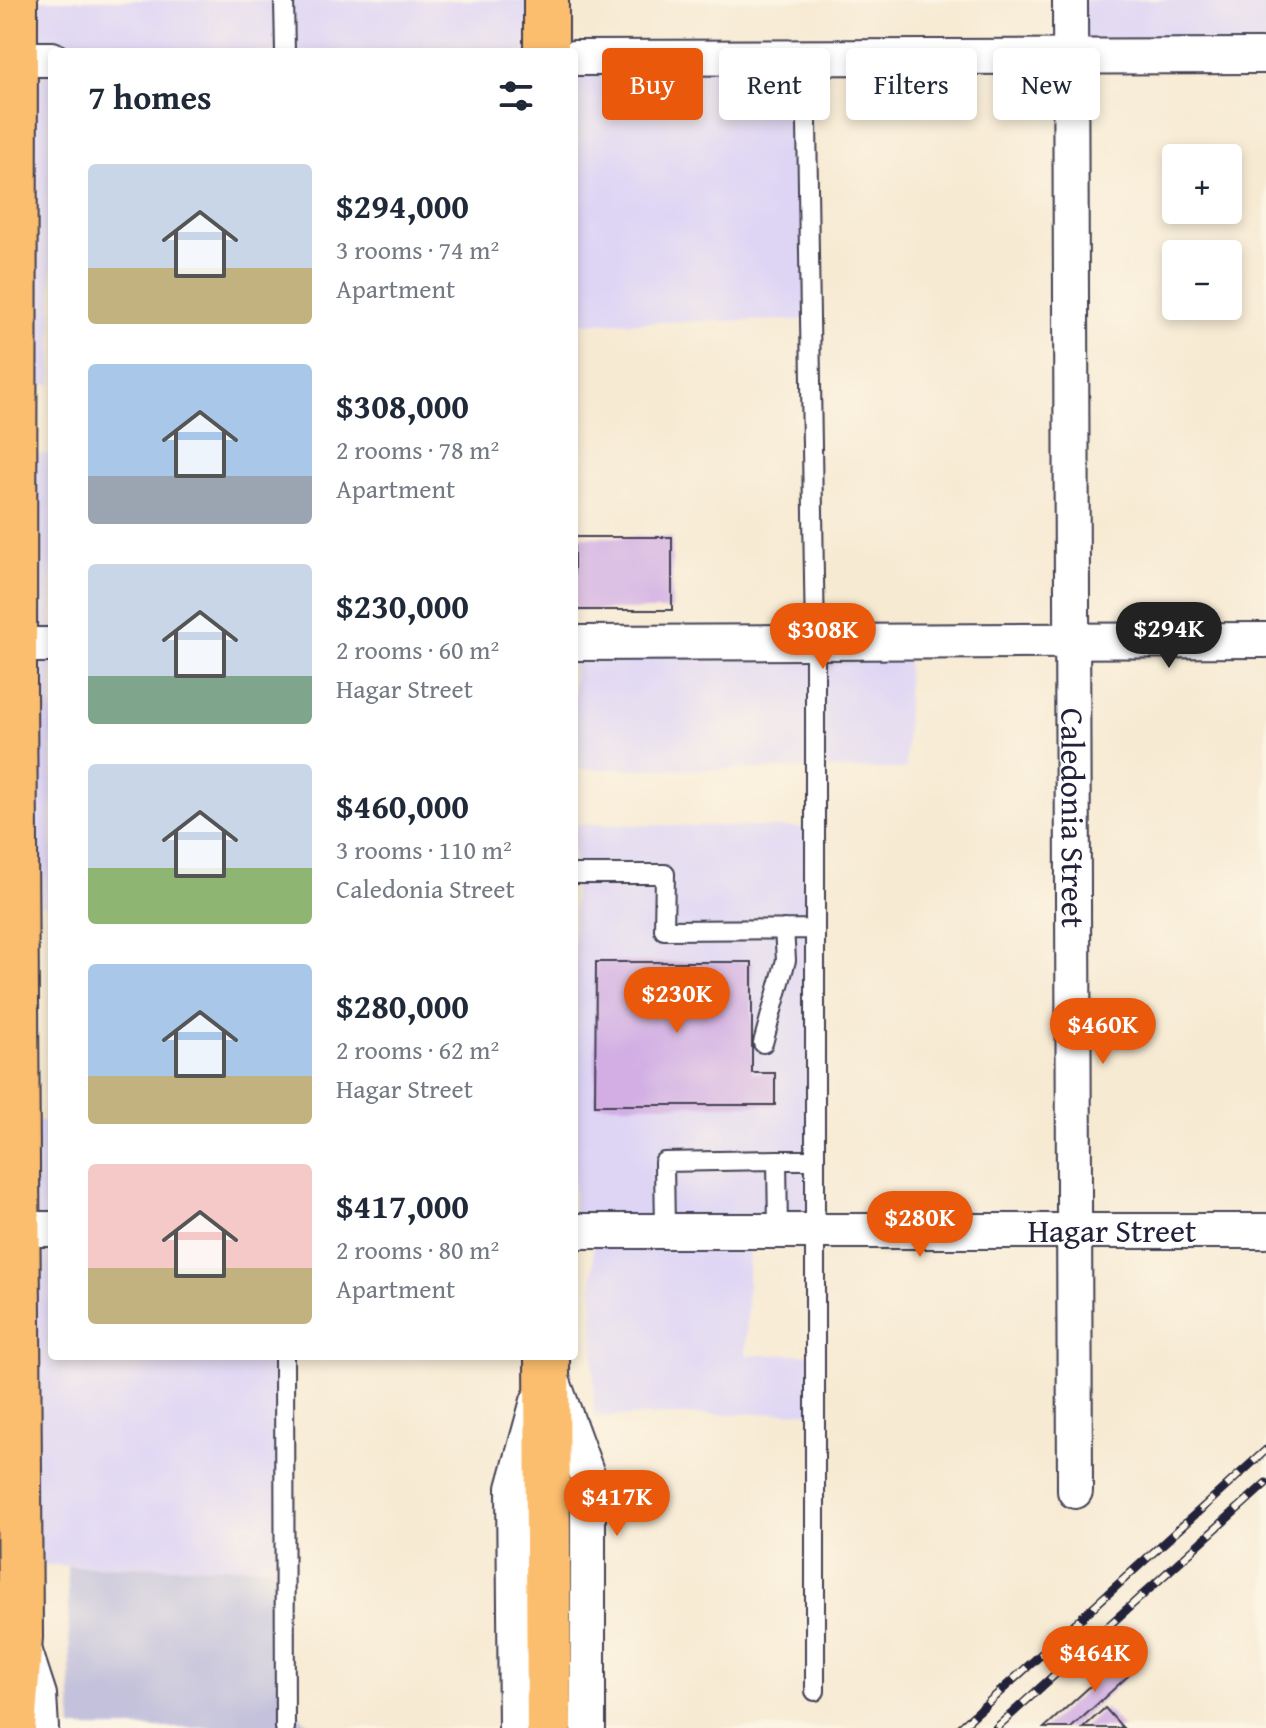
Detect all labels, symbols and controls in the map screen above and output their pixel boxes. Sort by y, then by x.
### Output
chip: Buy [602,48,703,120]
chip: Rent [719,48,830,120]
chip: Filters [846,48,977,120]
chip: New [993,48,1100,120]
text: 7 homes [88,72,212,121]
icon: filters [494,74,538,118]
map controls [1162,144,1242,320]
button: + [1162,144,1242,224]
text: $294,000 [336,181,469,230]
icon: home [152,196,248,292]
text: 3 rooms · 74 m² [336,230,499,269]
button: − [1162,240,1242,320]
text: Apartment [336,269,455,308]
text: $308,000 [336,381,469,430]
icon: home [152,396,248,492]
text: 2 rooms · 78 m² [336,430,499,469]
text: Apartment [336,469,455,508]
text: $230,000 [336,581,469,630]
icon: home [152,596,248,692]
pin: $294K [1113,602,1225,670]
pin: $308K [767,603,879,671]
text: $294K [1134,608,1204,647]
text: $308K [788,609,858,648]
text: 2 rooms · 60 m² [336,630,499,669]
text: Hagar Street [336,669,473,708]
street label: Caledonia Street [1049,708,1097,928]
text: $460,000 [336,781,469,830]
icon: home [152,796,248,892]
text: 3 rooms · 110 m² [336,830,512,869]
text: Caledonia Street [336,869,515,908]
pin: $230K [621,967,733,1035]
text: $230K [642,973,712,1012]
text: $280,000 [336,981,469,1030]
icon: home [152,996,248,1092]
pin: $460K [1047,998,1159,1066]
text: $460K [1068,1004,1138,1043]
text: 2 rooms · 62 m² [336,1030,499,1069]
text: Hagar Street [336,1069,473,1108]
text: $417,000 [336,1181,469,1230]
pin: $280K [864,1191,976,1259]
icon: home [152,1196,248,1292]
text: $280K [885,1197,955,1236]
street label: Hagar Street [1028,1207,1196,1254]
text: 2 rooms · 80 m² [336,1230,499,1269]
text: Apartment [336,1269,455,1308]
pin: $417K [561,1470,673,1538]
text: $417K [582,1476,652,1515]
pin: $464K [1039,1626,1151,1694]
text: $464K [1060,1632,1130,1671]

